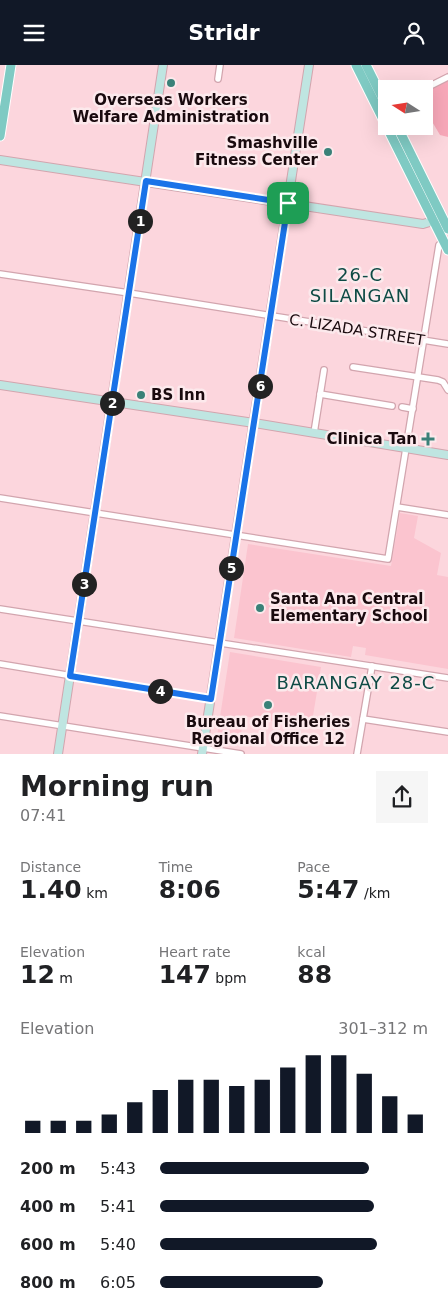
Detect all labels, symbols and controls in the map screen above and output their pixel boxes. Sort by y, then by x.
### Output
icon: menu [20,19,48,47]
icon: person [400,19,428,47]
text: Stridr [188,20,260,45]
marker: Overseas Workers Welfare Administration [165,77,177,89]
north arrow [378,80,432,135]
map controls [378,80,433,135]
place label: Overseas Workers Welfare Administration [73,91,269,126]
place label: Smashville Fitness Center [195,134,319,169]
marker: Smashville Fitness Center [322,146,334,158]
pin [267,182,309,224]
icon: arrive [274,189,302,217]
pin: 1 [128,209,152,233]
text: 1 [136,213,145,229]
district label: 26-C SILANGAN [310,264,410,306]
street label: C. LIZADA STREET [288,310,427,350]
pin: 6 [248,373,272,399]
text: 6 [256,378,265,394]
place label: BS Inn [151,386,205,404]
marker: BS Inn [135,389,147,401]
pin: 2 [100,391,124,415]
text: 2 [108,395,117,411]
place label: Clinica Tan [327,430,417,448]
marker: Clinica Tan [421,432,435,446]
pin: 5 [218,555,244,581]
text: 5 [227,560,236,576]
pin: 3 [72,571,96,597]
text: 3 [80,576,89,592]
place label: Santa Ana Central Elementary School [270,590,428,625]
marker: Santa Ana Central Elementary School [254,602,266,614]
district label: BARANGAY 28-C [277,672,435,693]
pin: 4 [148,679,172,703]
text: 4 [156,683,165,699]
marker: Bureau of Fisheries Regional Office 12 [262,699,274,711]
place label: Bureau of Fisheries Regional Office 12 [186,713,350,748]
text: Morning run [20,770,214,803]
button: share [376,771,428,823]
text: 07:41 [20,806,66,825]
text: Distance [20,859,81,875]
text: Time [159,859,193,875]
text: Pace [297,859,330,875]
text: 1.40 [20,875,82,904]
text: 8:06 [159,875,221,904]
text: 5:47 [297,875,360,904]
text: km [82,885,108,901]
text: /km [360,885,390,901]
text: Elevation [20,944,85,960]
text: Heart rate [159,944,231,960]
text: kcal [297,944,326,960]
text: 12 [20,960,55,989]
text: 147 [159,960,211,989]
text: 88 [297,960,332,989]
text: m [55,970,73,986]
text: bpm [211,970,247,986]
text: Elevation [20,1019,94,1038]
text: 301–312 m [338,1019,428,1038]
text: 200 m [20,1159,76,1178]
text: 5:43 [100,1159,136,1178]
text: 400 m [20,1197,76,1216]
text: 5:41 [100,1197,136,1216]
text: 600 m [20,1235,76,1254]
text: 5:40 [100,1235,136,1254]
text: 800 m [20,1273,76,1292]
text: 6:05 [100,1273,136,1292]

